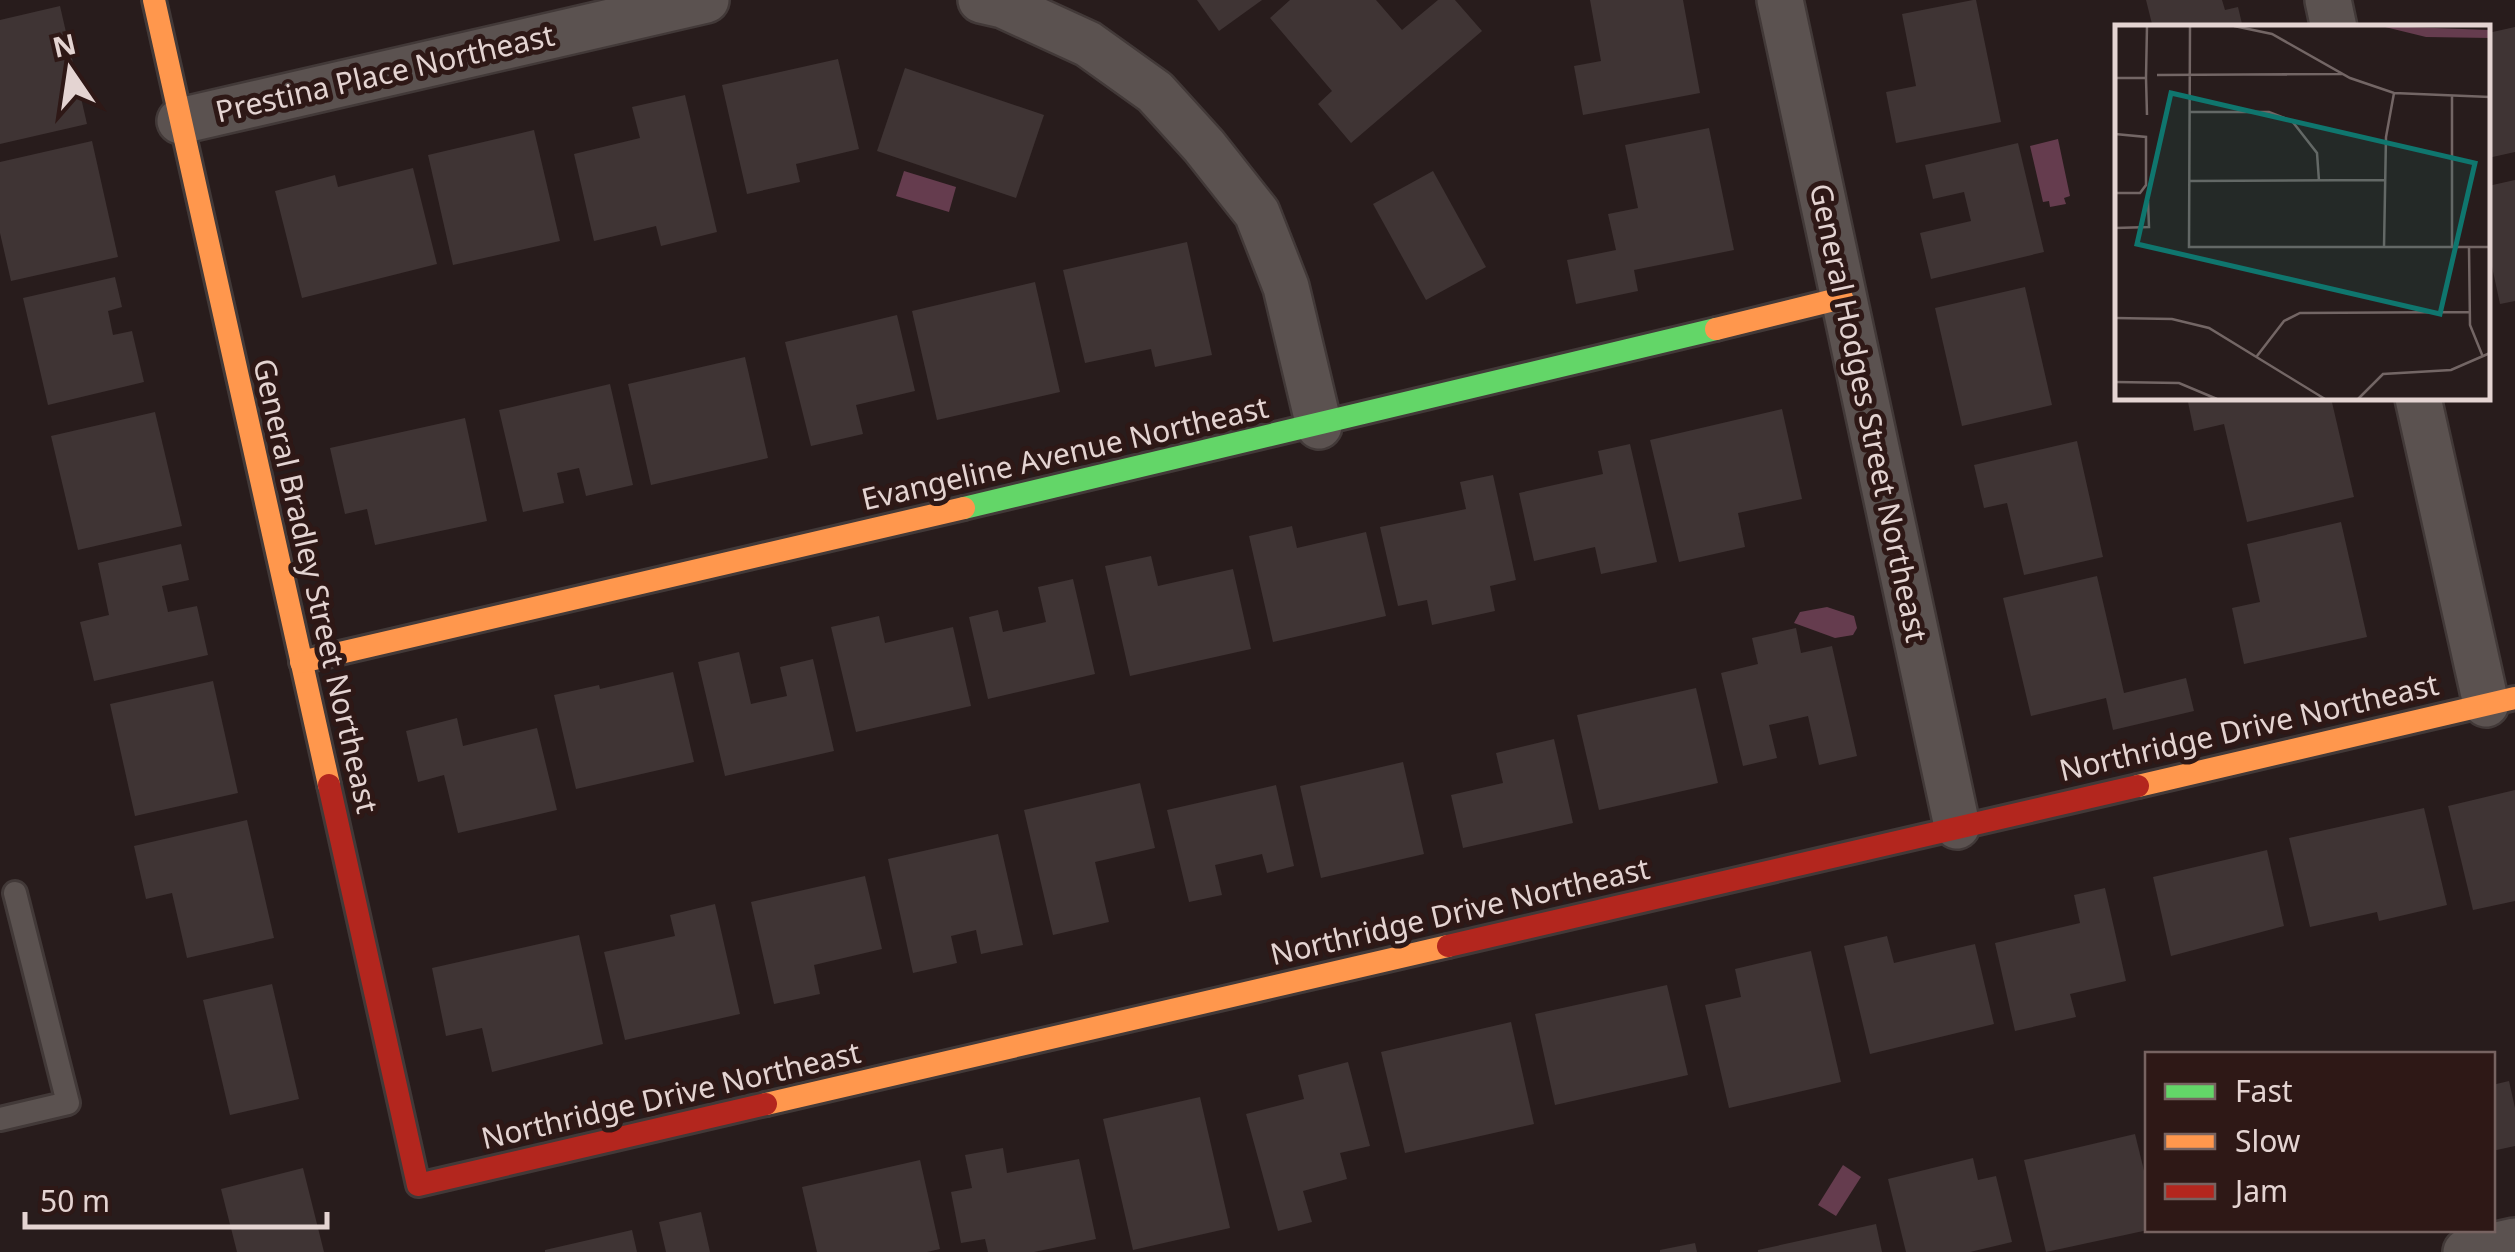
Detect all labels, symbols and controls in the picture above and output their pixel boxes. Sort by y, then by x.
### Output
street label: Prestina Place Northeast [211,14,558,131]
north arrow [20,20,120,120]
text: N [49,24,80,66]
inset map [2115,25,2490,400]
street label: General Hodges Street Northeast [1801,180,1938,646]
street label: General Bradley Street Northeast [244,354,389,817]
street label: Evangeline Avenue Northeast [857,386,1272,519]
street label: Northridge Drive Northeast [2055,663,2443,790]
street label: Northridge Drive Northeast [1266,847,1654,974]
street label: Northridge Drive Northeast [477,1031,865,1158]
legend [2145,1052,2495,1232]
text: Fast [2235,1070,2293,1111]
text: Slow [2235,1120,2301,1161]
scale bar [25,1167,328,1229]
text: Jam [2232,1170,2288,1211]
text: 50 m [40,1180,110,1221]

